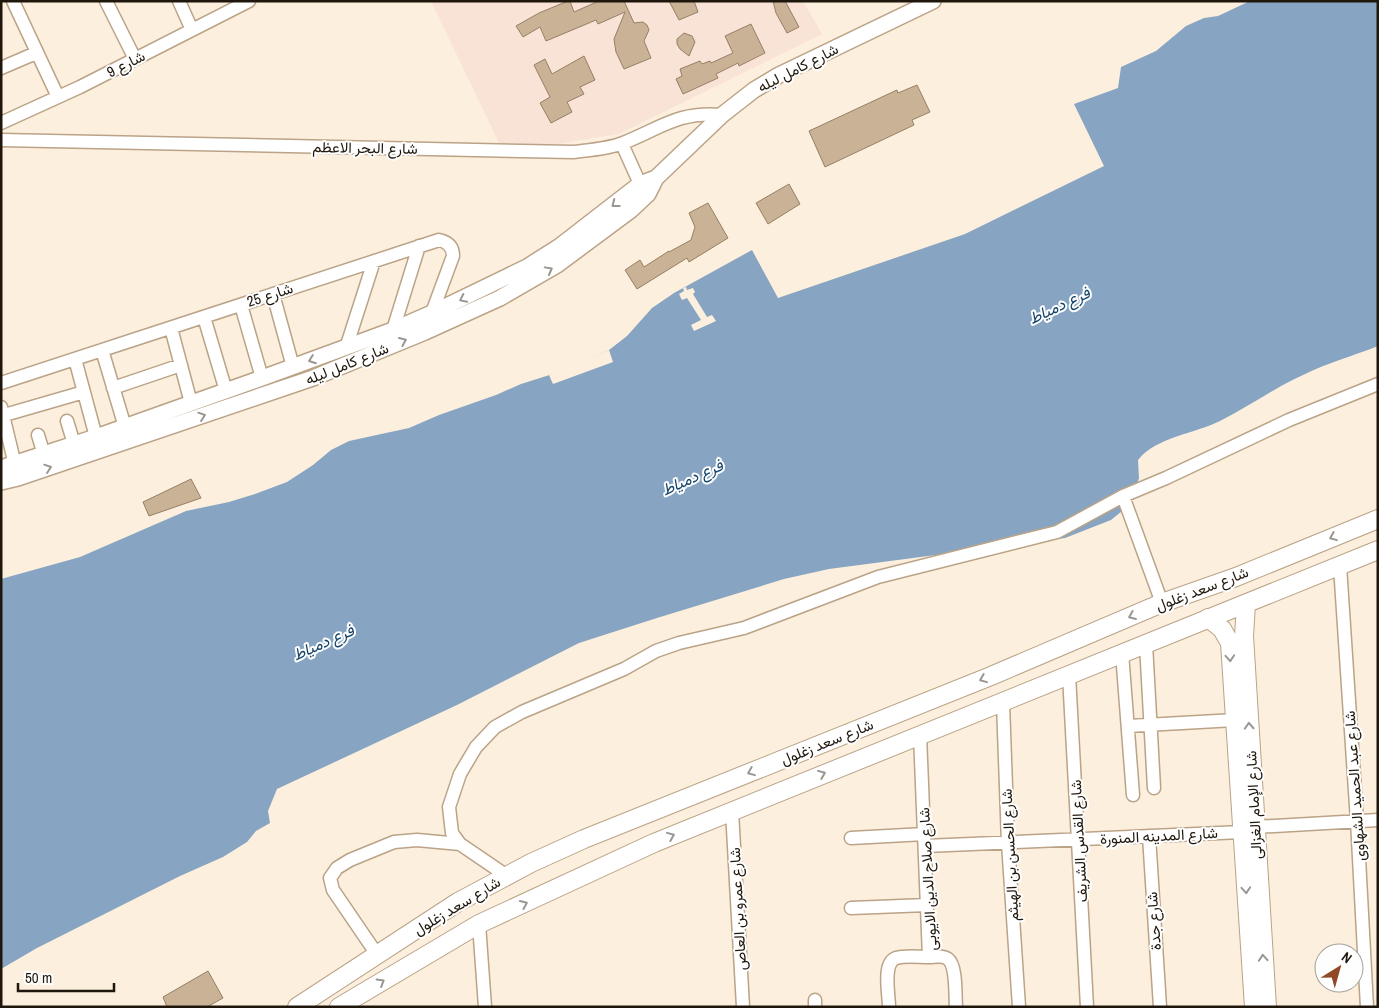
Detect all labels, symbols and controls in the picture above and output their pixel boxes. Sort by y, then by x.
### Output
street label: شارع كامل ليله [754,38,842,98]
street label: شارع 9 [103,45,149,83]
street label: شارع البحر الاعظم [312,136,418,160]
one-way arrow [611,198,621,207]
one-way arrow [544,266,553,276]
street label: شارع 25 [244,277,296,313]
water label: فرع دمياط [1025,281,1094,330]
one-way arrow [459,292,468,303]
street label: شارع كامل ليله [302,337,392,391]
one-way arrow [398,337,407,347]
one-way arrow [309,354,317,364]
one-way arrow [197,411,205,421]
water label: فرع دمياط [658,453,727,501]
one-way arrow [43,464,52,474]
one-way arrow [1329,532,1337,542]
street label: شارع سعد زغلول [1152,561,1252,617]
one-way arrow [1129,610,1137,620]
water label: فرع دمياط [289,618,358,666]
one-way arrow [1225,654,1236,662]
one-way arrow [979,673,988,683]
street label: شارع عبد الحميد الشهاوى [1339,710,1371,862]
street label: شارع سعد زغلول [777,713,877,771]
one-way arrow [1244,722,1255,730]
street label: شارع الإمام الغزالى [1240,750,1268,860]
one-way arrow [747,766,756,776]
one-way arrow [817,770,825,780]
street label: شارع القدس الشريف [1065,779,1093,903]
street label: شارع الحسن بن الهيثم [996,788,1024,922]
street label: شارع صلاح الدين الايوبى [913,807,943,951]
street label: شارع المدينه المنورة [1100,822,1219,850]
one-way arrow [666,832,675,842]
street label: شارع عمرو بن العاص [724,847,752,971]
street label: شارع سعد زغلول [409,871,505,941]
one-way arrow [1241,886,1252,894]
street label: شارع جدة [1141,891,1167,951]
one-way arrow [519,900,528,910]
north arrow [1314,943,1364,993]
text: N [1338,948,1356,967]
one-way arrow [1258,954,1269,962]
scale bar [18,960,114,992]
text: 50 m [25,967,52,988]
one-way arrow [376,979,385,989]

